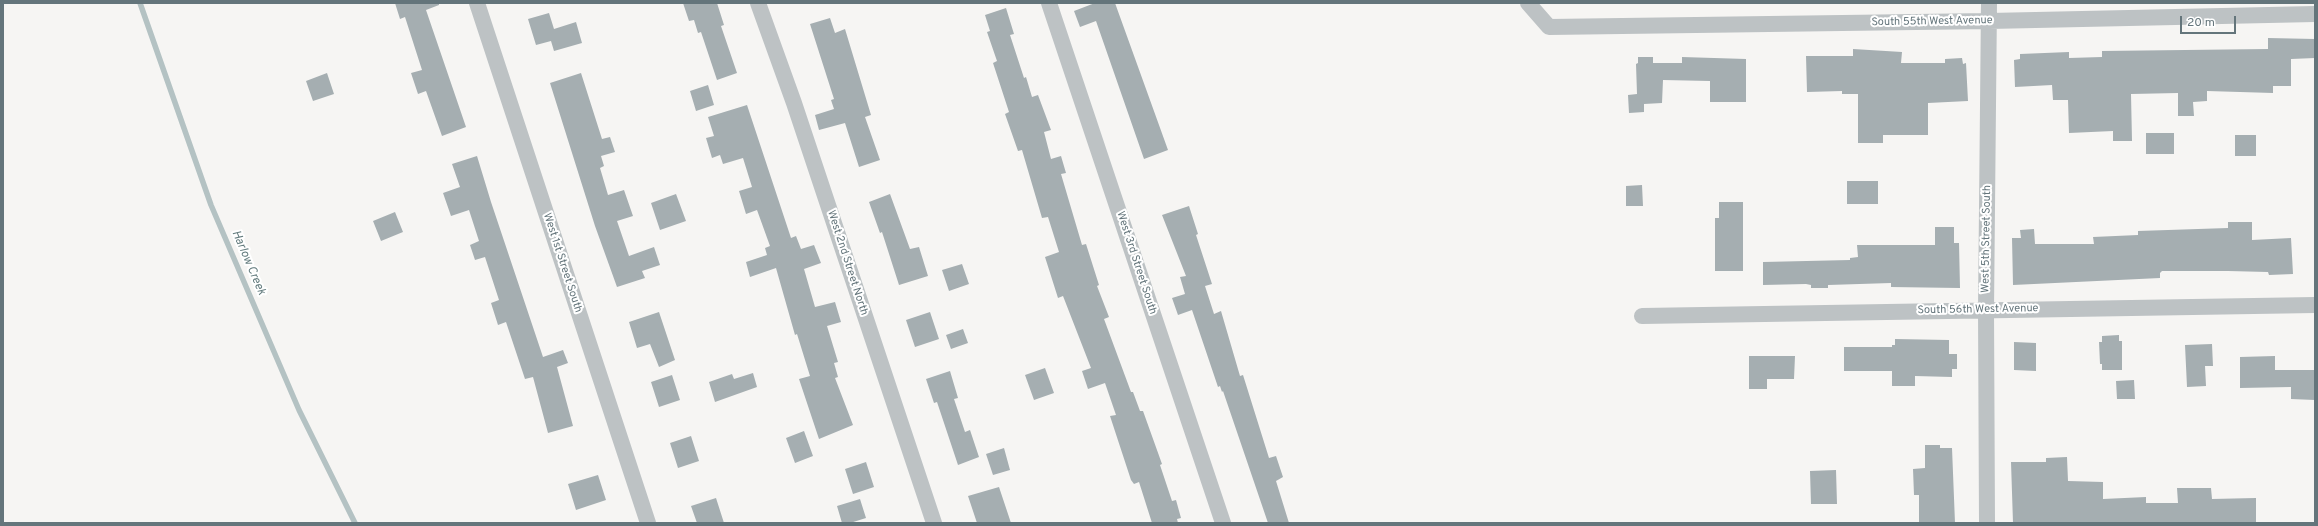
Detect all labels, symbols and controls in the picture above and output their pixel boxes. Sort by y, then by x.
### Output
scale bar [2182,8,2238,34]
street label: South 55th West Avenue [1871,14,1993,30]
text: 20 m [2187,15,2215,31]
street label: West 5th Street South [1979,185,1995,293]
street label: West 2nd Street North [824,209,870,317]
street label: West 3rd Street South [1113,210,1159,316]
street label: West 1st Street South [540,211,584,315]
water label: Harlow Creek [228,228,268,298]
street label: South 56th West Avenue [1917,302,2039,318]

